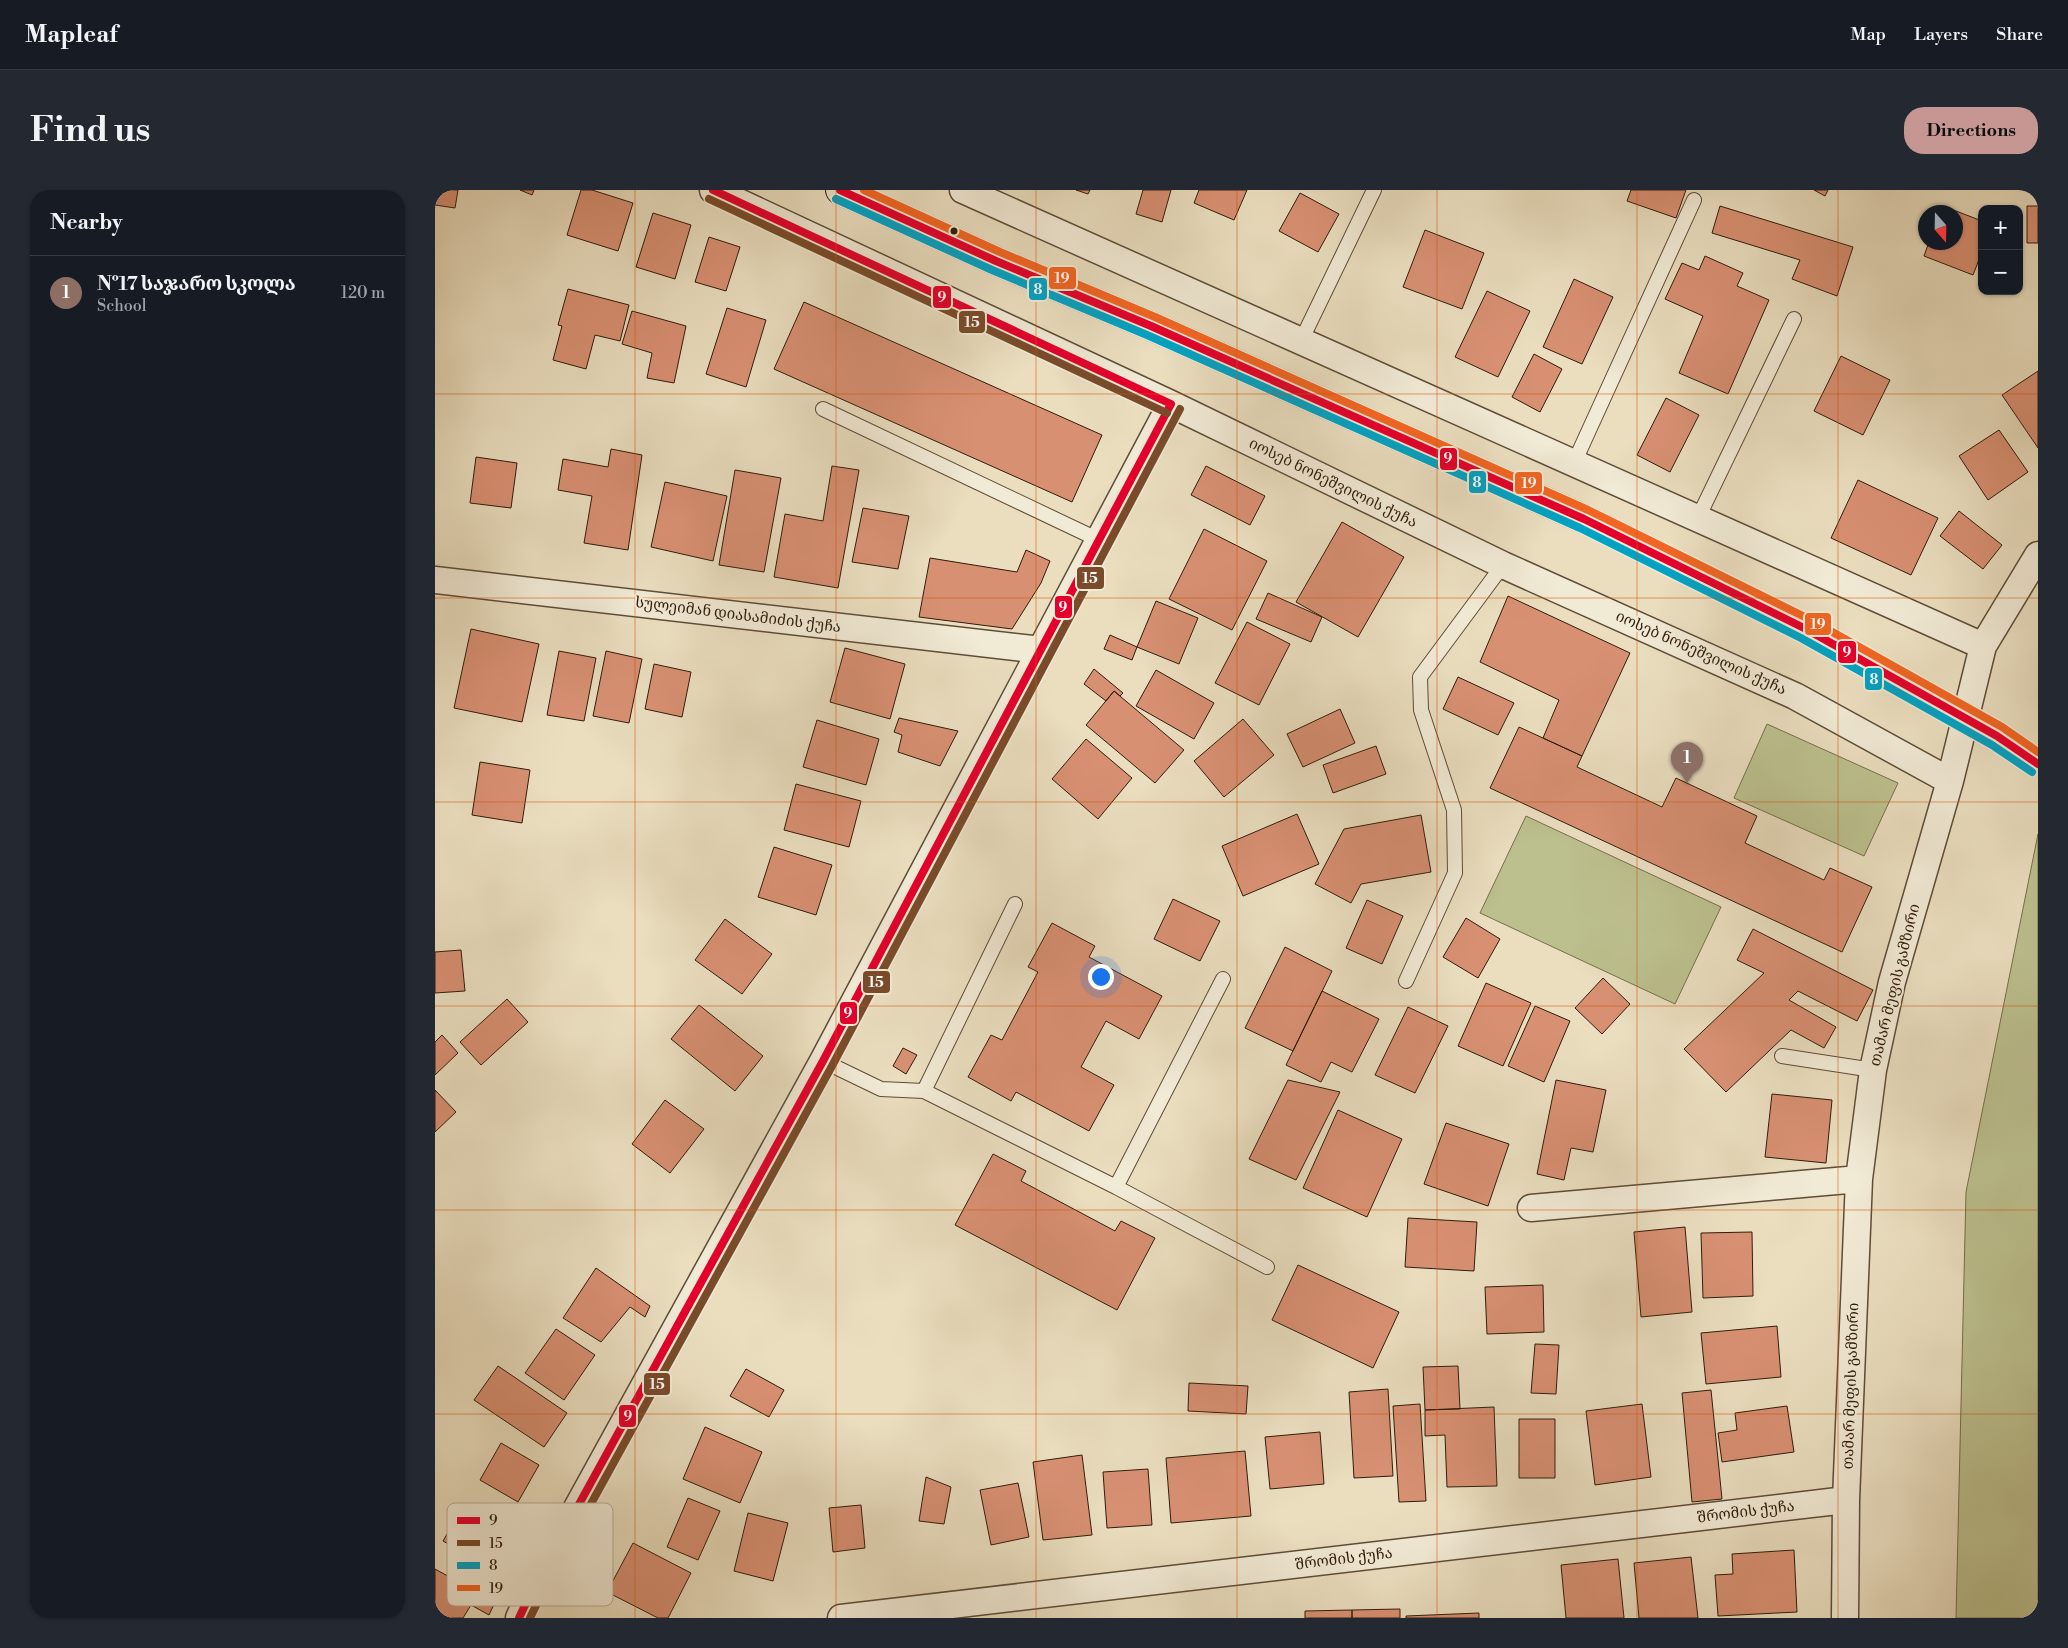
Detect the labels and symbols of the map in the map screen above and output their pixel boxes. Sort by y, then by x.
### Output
north arrow [1918,205,1963,250]
unlabelled marker [949,226,959,236]
line badge: 19 [1048,266,1077,290]
text: 19 [1054,270,1070,288]
line badge: 8 [1028,277,1048,301]
text: 8 [1034,281,1043,299]
line badge: 9 [932,285,952,309]
text: 9 [938,289,947,307]
line badge: 15 [958,310,986,334]
text: 15 [964,314,980,332]
street label: იოსებ ნონეშვილის ქუჩა [1246,434,1420,532]
line badge: 9 [1439,447,1458,471]
text: 9 [1444,450,1453,468]
line badge: 8 [1468,470,1487,494]
line badge: 19 [1514,471,1543,495]
text: 8 [1473,474,1482,492]
text: 19 [1521,475,1537,493]
line badge: 15 [1076,566,1105,590]
text: 15 [1082,570,1098,588]
street label: სულეიმან დიასამიძის ქუჩა [634,593,842,637]
line badge: 9 [1054,595,1073,619]
text: 9 [1059,599,1068,617]
street label: იოსებ ნონეშვილის ქუჩა [1613,607,1789,699]
line badge: 19 [1804,612,1832,636]
text: 19 [1810,616,1826,634]
line badge: 9 [1837,640,1857,664]
text: 9 [1843,644,1852,662]
line badge: 8 [1864,667,1883,691]
text: 8 [1870,671,1879,689]
pin: 1 [1671,742,1703,783]
street label: თამარ მეფის გამზირი [1866,902,1924,1068]
your location [1088,964,1114,990]
line badge: 15 [862,970,891,994]
text: 15 [868,974,884,992]
line badge: 9 [839,1001,858,1025]
text: 9 [844,1005,853,1023]
street label: თამარ მეფის გამზირი [1839,1302,1863,1470]
line badge: 15 [643,1372,671,1396]
text: 15 [649,1376,665,1394]
line badge: 9 [618,1404,637,1428]
text: 9 [624,1408,633,1426]
street label: შრომის ქუჩა [1696,1497,1796,1527]
legend [447,1503,613,1606]
text: 9 [489,1512,497,1530]
text: 15 [489,1535,503,1553]
street label: შრომის ქუჩა [1294,1544,1394,1574]
text: 8 [489,1557,498,1575]
text: 19 [489,1580,503,1598]

